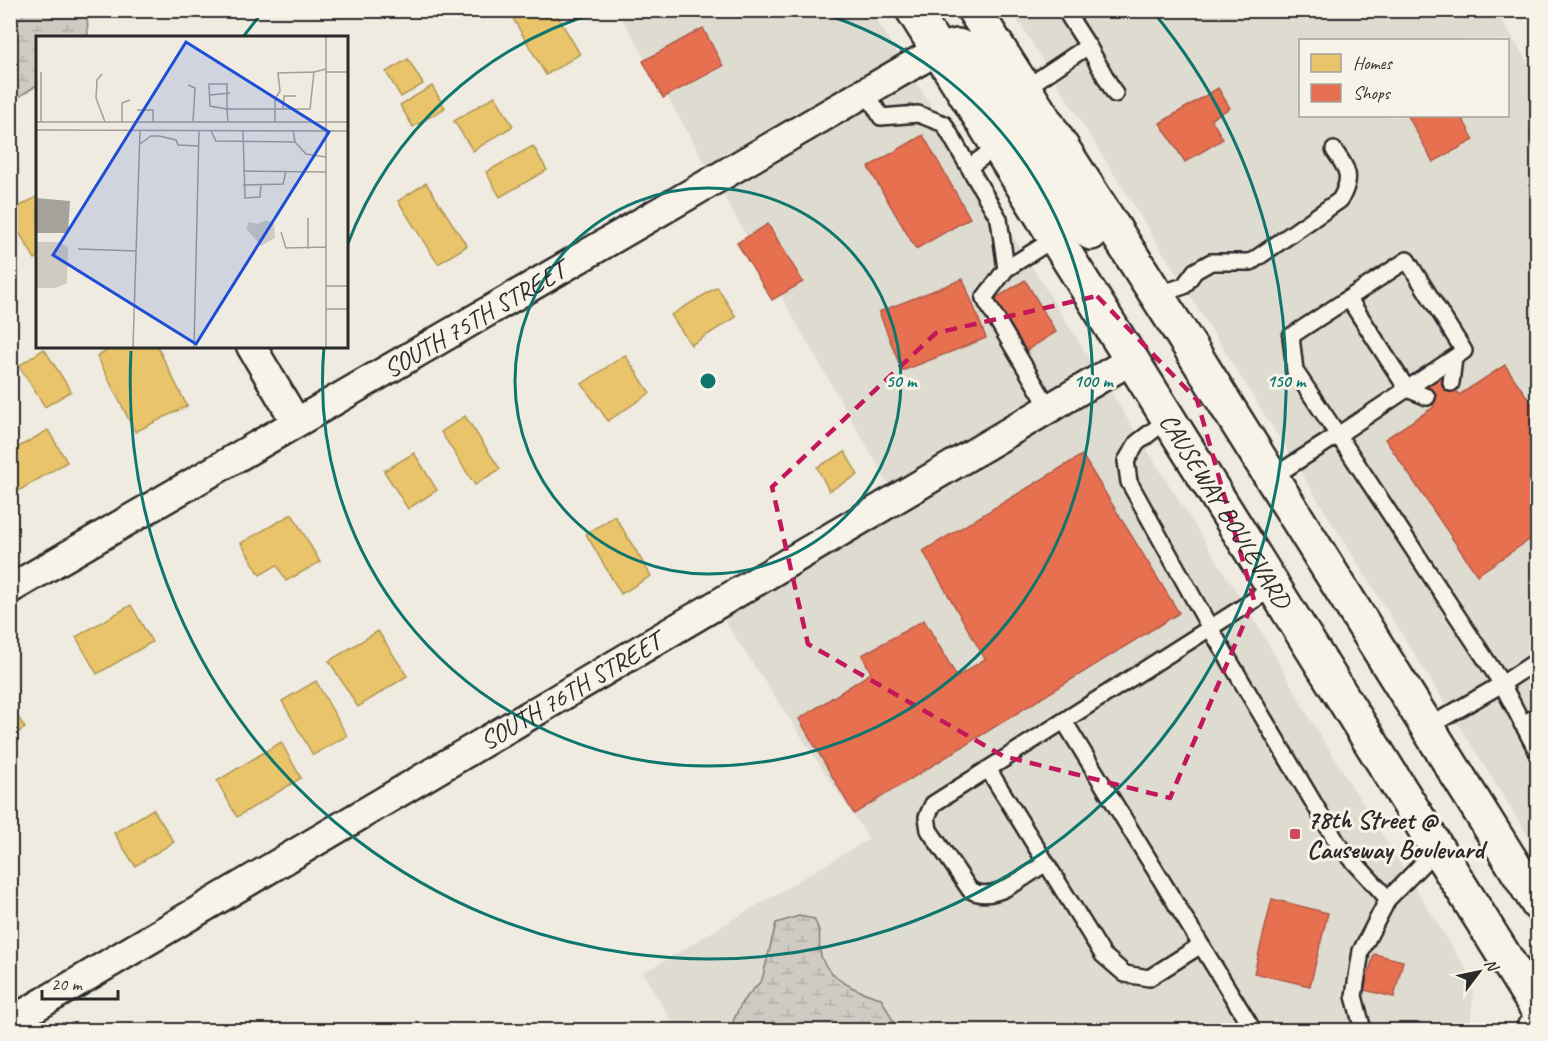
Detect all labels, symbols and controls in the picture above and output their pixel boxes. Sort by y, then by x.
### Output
inset map [36,36,348,348]
legend [1299,39,1509,117]
text: Homes [1353,52,1393,74]
text: Shops [1353,82,1392,104]
street label: SOUTH 75TH STREET [377,250,577,385]
text: 50 m [886,370,918,392]
text: 100 m [1074,370,1114,392]
text: 150 m [1267,370,1307,392]
centre of rings [698,371,718,391]
street label: CAUSEWAY BOULEVARD [1152,407,1301,616]
street label: SOUTH 76TH STREET [474,621,673,757]
place label: 78th Street @ Causeway Boulevard [1307,803,1488,866]
marker: 78th Street @ Causeway Boulevard [1288,827,1302,841]
north arrow [1449,942,1509,1002]
text: N [1480,955,1504,977]
scale bar [42,963,118,1001]
text: 20 m [51,973,84,995]

